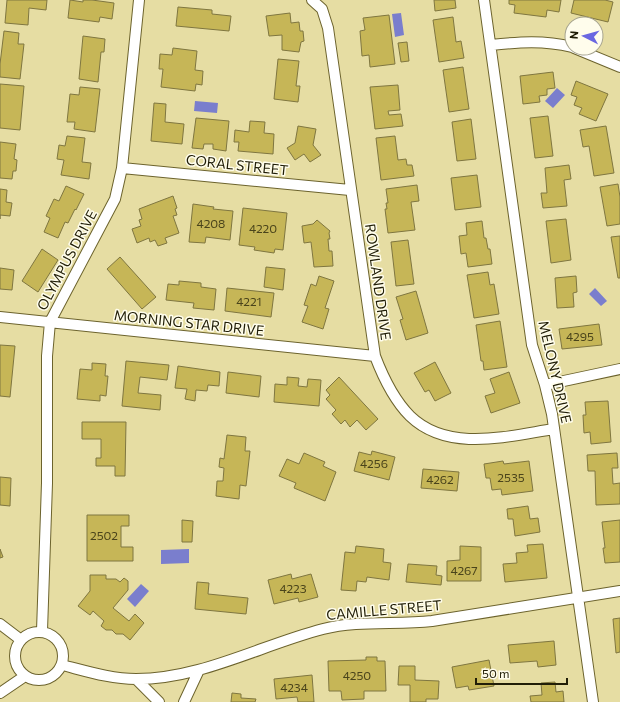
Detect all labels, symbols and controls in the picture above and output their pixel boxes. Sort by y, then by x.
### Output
north arrow [564,16,604,56]
text: N [567,30,580,40]
street label: CORAL STREET [185,151,289,178]
street label: OLYMPUS DRIVE [33,207,100,313]
house number: 4208 [197,216,225,230]
house number: 4220 [249,221,277,235]
street label: ROWLAND DRIVE [362,223,395,341]
house number: 4221 [236,294,262,308]
street label: MORNING STAR DRIVE [113,306,265,339]
street label: MELONY DRIVE [535,319,576,425]
house number: 4295 [566,329,594,343]
house number: 4256 [360,456,388,470]
house number: 2535 [497,470,525,484]
house number: 4262 [426,472,454,486]
house number: 2502 [90,528,118,542]
house number: 4267 [450,563,478,577]
house number: 4223 [279,581,307,595]
street label: CAMILLE STREET [326,596,442,623]
scale bar [476,660,567,686]
text: 50 m [482,666,510,680]
house number: 4250 [343,668,371,682]
house number: 4234 [280,680,308,694]

